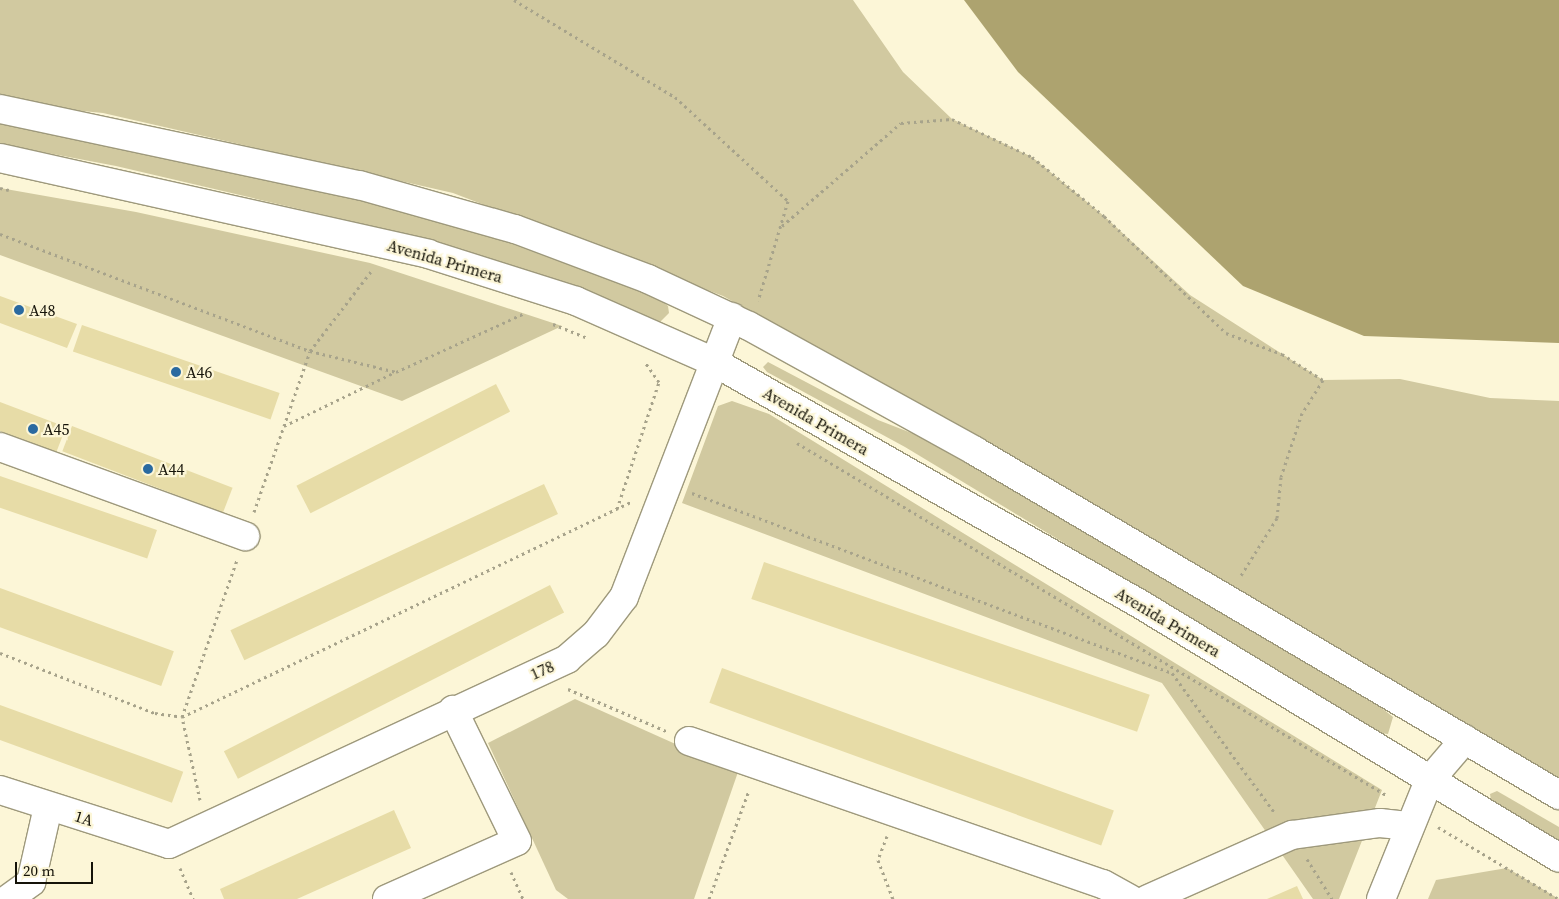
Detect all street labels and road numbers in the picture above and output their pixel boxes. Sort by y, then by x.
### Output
street label: Avenida Primera [385,235,505,287]
street label: Avenida Primera [760,383,872,459]
street label: Avenida Primera [1112,583,1224,661]
street label: 178 [527,656,557,684]
street label: 1A [72,806,96,830]

